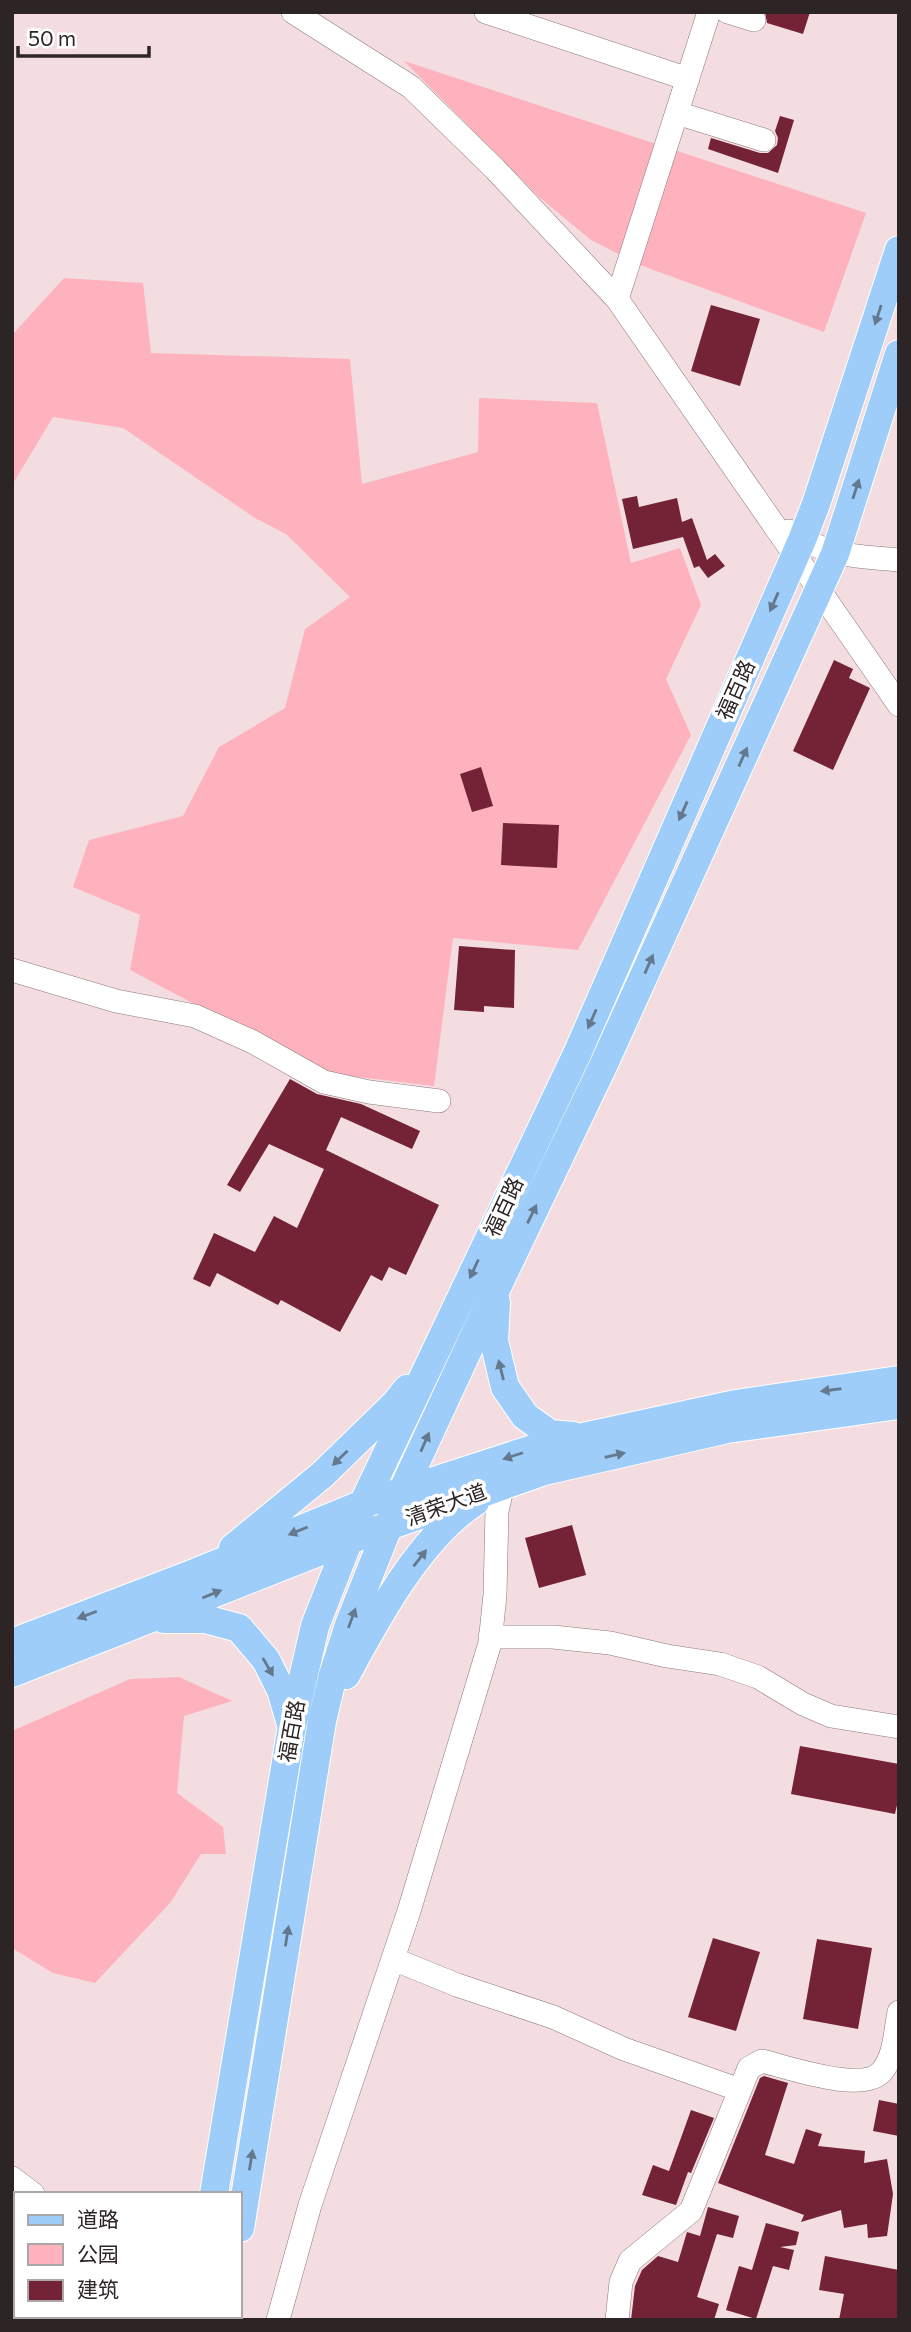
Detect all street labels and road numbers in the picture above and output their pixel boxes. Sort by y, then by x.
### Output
street label: 福百路 [710,656,759,723]
street label: 福百路 [478,1173,527,1240]
street label: 清荣大道 [402,1477,489,1530]
street label: 福百路 [273,1698,308,1764]

